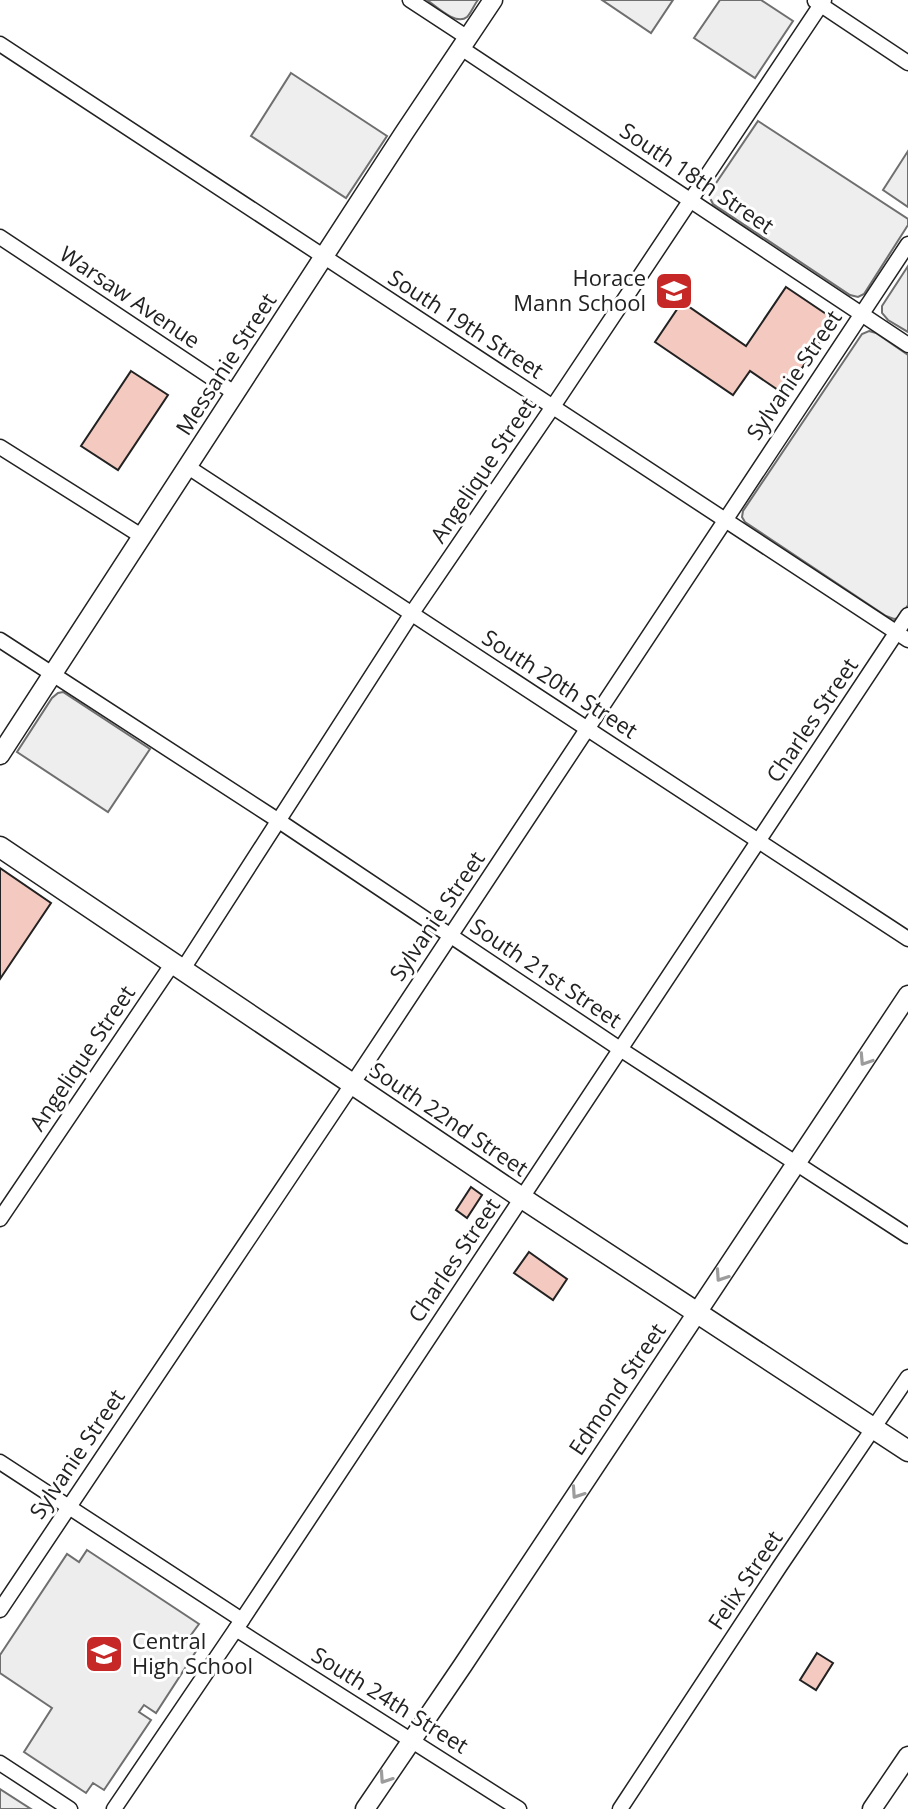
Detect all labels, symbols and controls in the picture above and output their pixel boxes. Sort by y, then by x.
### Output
street label: South 18th Street [615,115,780,240]
street label: Warsaw Avenue [54,238,207,354]
street label: South 19th Street [383,262,550,385]
place label: Horace Mann School [513,262,646,317]
school or university icon: Horace Mann School [653,270,695,312]
street label: Messanie Street [168,286,282,440]
street label: Sylvanie Street [739,304,848,445]
street label: Angelique Street [422,391,542,548]
street label: South 20th Street [477,622,644,745]
street label: Charles Street [758,651,864,788]
street label: Sylvanie Street [382,845,491,986]
street label: South 21st Street [465,910,628,1034]
street label: Angelique Street [21,979,141,1136]
one-way arrow [860,1051,875,1065]
street label: South 22nd Street [364,1054,535,1182]
street label: Charles Street [400,1191,506,1328]
one-way arrow [716,1268,731,1282]
street label: Edmond Street [561,1316,672,1460]
street label: Sylvanie Street [22,1383,131,1524]
one-way arrow [572,1484,587,1498]
street label: Felix Street [700,1524,788,1635]
place label: Central High School [132,1625,253,1680]
school or university icon: Central High School [83,1633,125,1675]
street label: South 24th Street [306,1639,475,1760]
one-way arrow [380,1770,395,1784]

